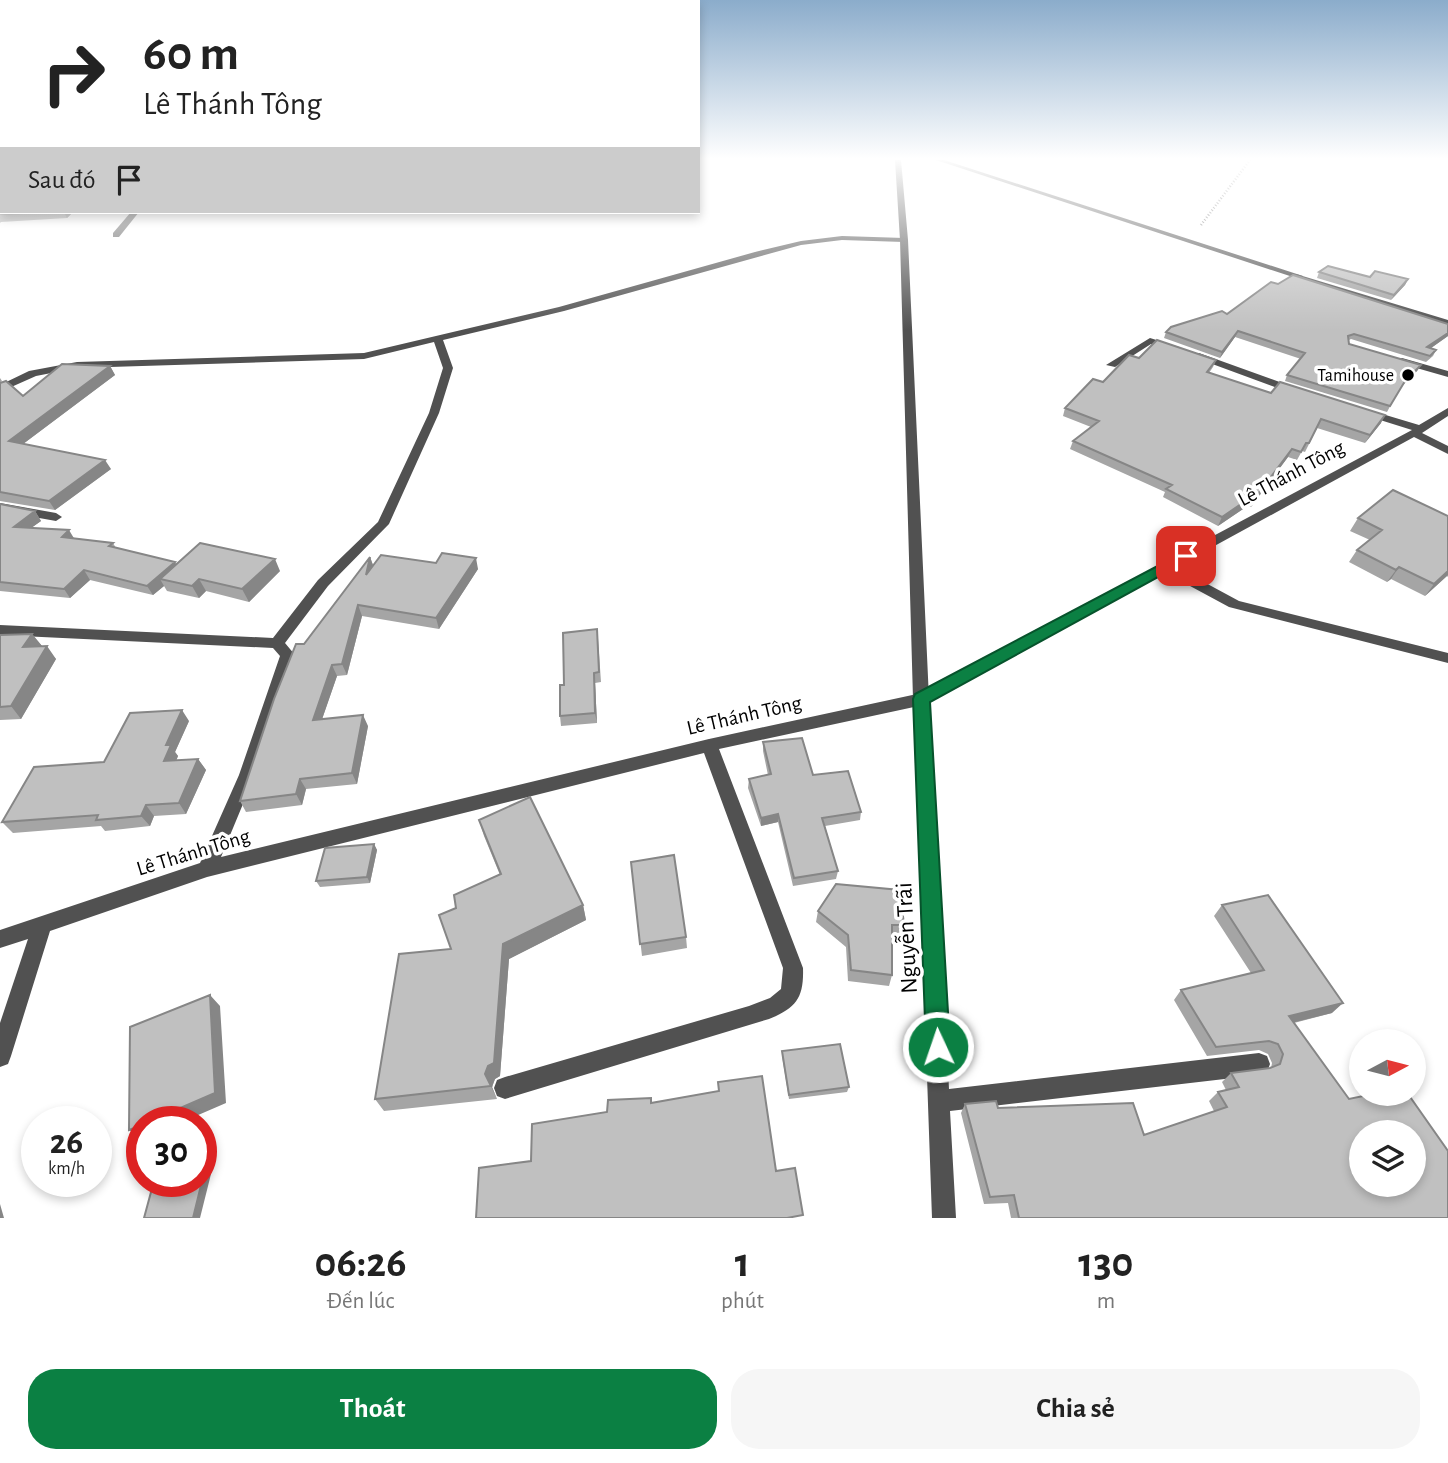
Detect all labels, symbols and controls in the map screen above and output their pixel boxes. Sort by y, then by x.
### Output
icon: right [28,28,119,119]
text: 60 m [143,30,239,79]
text: Lê Thánh Tông [143,88,322,120]
icon: arrive [110,161,148,199]
text: Sau đó [28,167,96,193]
place label: Tamihouse [1317,367,1394,385]
marker: Tamihouse [1400,367,1416,383]
street label: Lê Thánh Tông [1234,436,1349,510]
pin [1156,526,1216,586]
icon: arrive [1167,537,1205,575]
street label: Lê Thánh Tông [685,692,804,739]
street label: Lê Thánh Tông [134,825,253,880]
street label: Nguyễn Trãi [891,882,922,994]
position arrow [901,1010,975,1084]
north arrow [1349,1029,1426,1106]
map controls [1349,1029,1426,1197]
speed limit sign: 30 [126,1106,217,1197]
button: layers [1349,1120,1426,1197]
text: 26 [50,1125,83,1160]
text: km/h [48,1160,85,1178]
text: 06:26 [315,1242,406,1284]
text: 1 [735,1242,750,1284]
text: 130 [1078,1242,1133,1284]
text: Đến lúc [327,1290,394,1313]
text: phút [721,1290,764,1313]
text: m [1097,1290,1115,1313]
button: Thoát [28,1369,717,1449]
button: Chia sẻ [731,1369,1420,1449]

